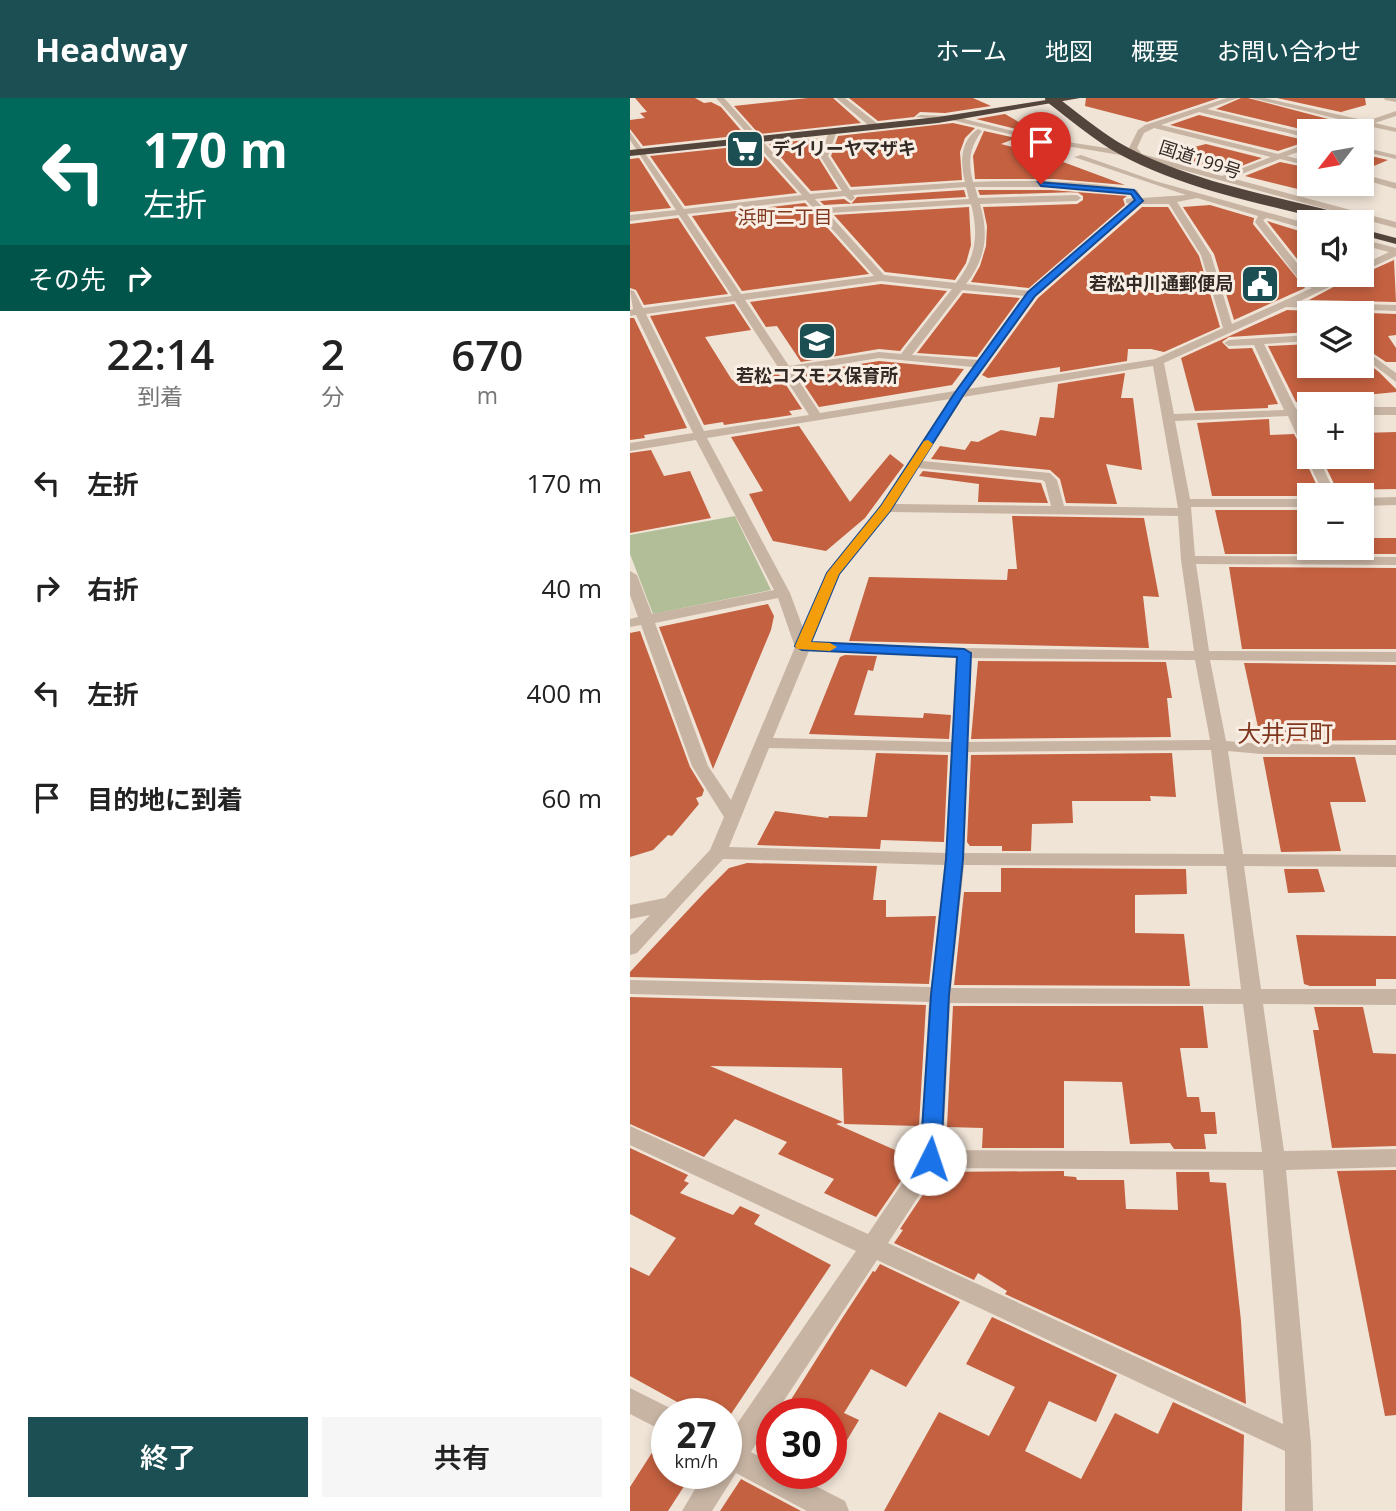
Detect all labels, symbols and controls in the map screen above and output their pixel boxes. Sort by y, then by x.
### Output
text: Headway [35,27,188,72]
text: ホーム [936,34,1007,67]
text: 地図 [1045,34,1093,67]
text: 概要 [1131,34,1179,67]
text: お問い合わせ [1217,34,1361,67]
pin [1011,112,1071,184]
text: 170 m [143,116,288,182]
north arrow [1297,119,1374,196]
map controls [1297,119,1374,560]
icon: arrive [1022,123,1060,161]
icon: left [28,126,119,217]
supermarket icon: デイリーヤマザキ [724,128,766,170]
street label: 国道199号 [1156,135,1244,184]
place label: デイリーヤマザキ [772,136,916,160]
text: 左折 [143,182,207,225]
district label: 浜町二丁目 [737,204,833,230]
button: sound [1297,210,1374,287]
icon: right [120,259,158,297]
text: その先 [28,261,106,297]
public building icon: 若松中川通郵便局 [1239,263,1281,305]
place label: 若松中川通郵便局 [1089,271,1233,295]
button: layers [1297,301,1374,378]
school or university icon: 若松コスモス保育所 [796,320,838,362]
text: 22:14 [107,325,214,382]
text: 2 [321,325,345,382]
text: 670 [451,326,523,383]
place label: 若松コスモス保育所 [736,363,898,387]
text: m [477,379,498,411]
text: 到着 [137,380,183,412]
text: 分 [321,380,344,412]
button: + [1297,392,1374,469]
icon: left [28,464,66,502]
text: 170 m [527,465,602,501]
text: 左折 [87,466,139,502]
button: − [1297,483,1374,560]
icon: right [28,569,66,607]
text: 40 m [541,570,602,606]
text: 右折 [87,571,139,607]
icon: left [28,674,66,712]
text: 400 m [527,675,602,711]
text: 左折 [87,676,139,712]
district label: 大井戸町 [1237,716,1333,749]
icon: arrive [28,779,66,817]
text: 60 m [541,780,602,816]
text: 目的地に到着 [87,781,243,817]
position arrow [893,1122,967,1196]
speed limit sign: 30 [756,1398,847,1489]
text: 27 [676,1411,717,1458]
button: 終了 [28,1417,308,1497]
button: 共有 [322,1417,602,1497]
text: km/h [675,1449,718,1473]

